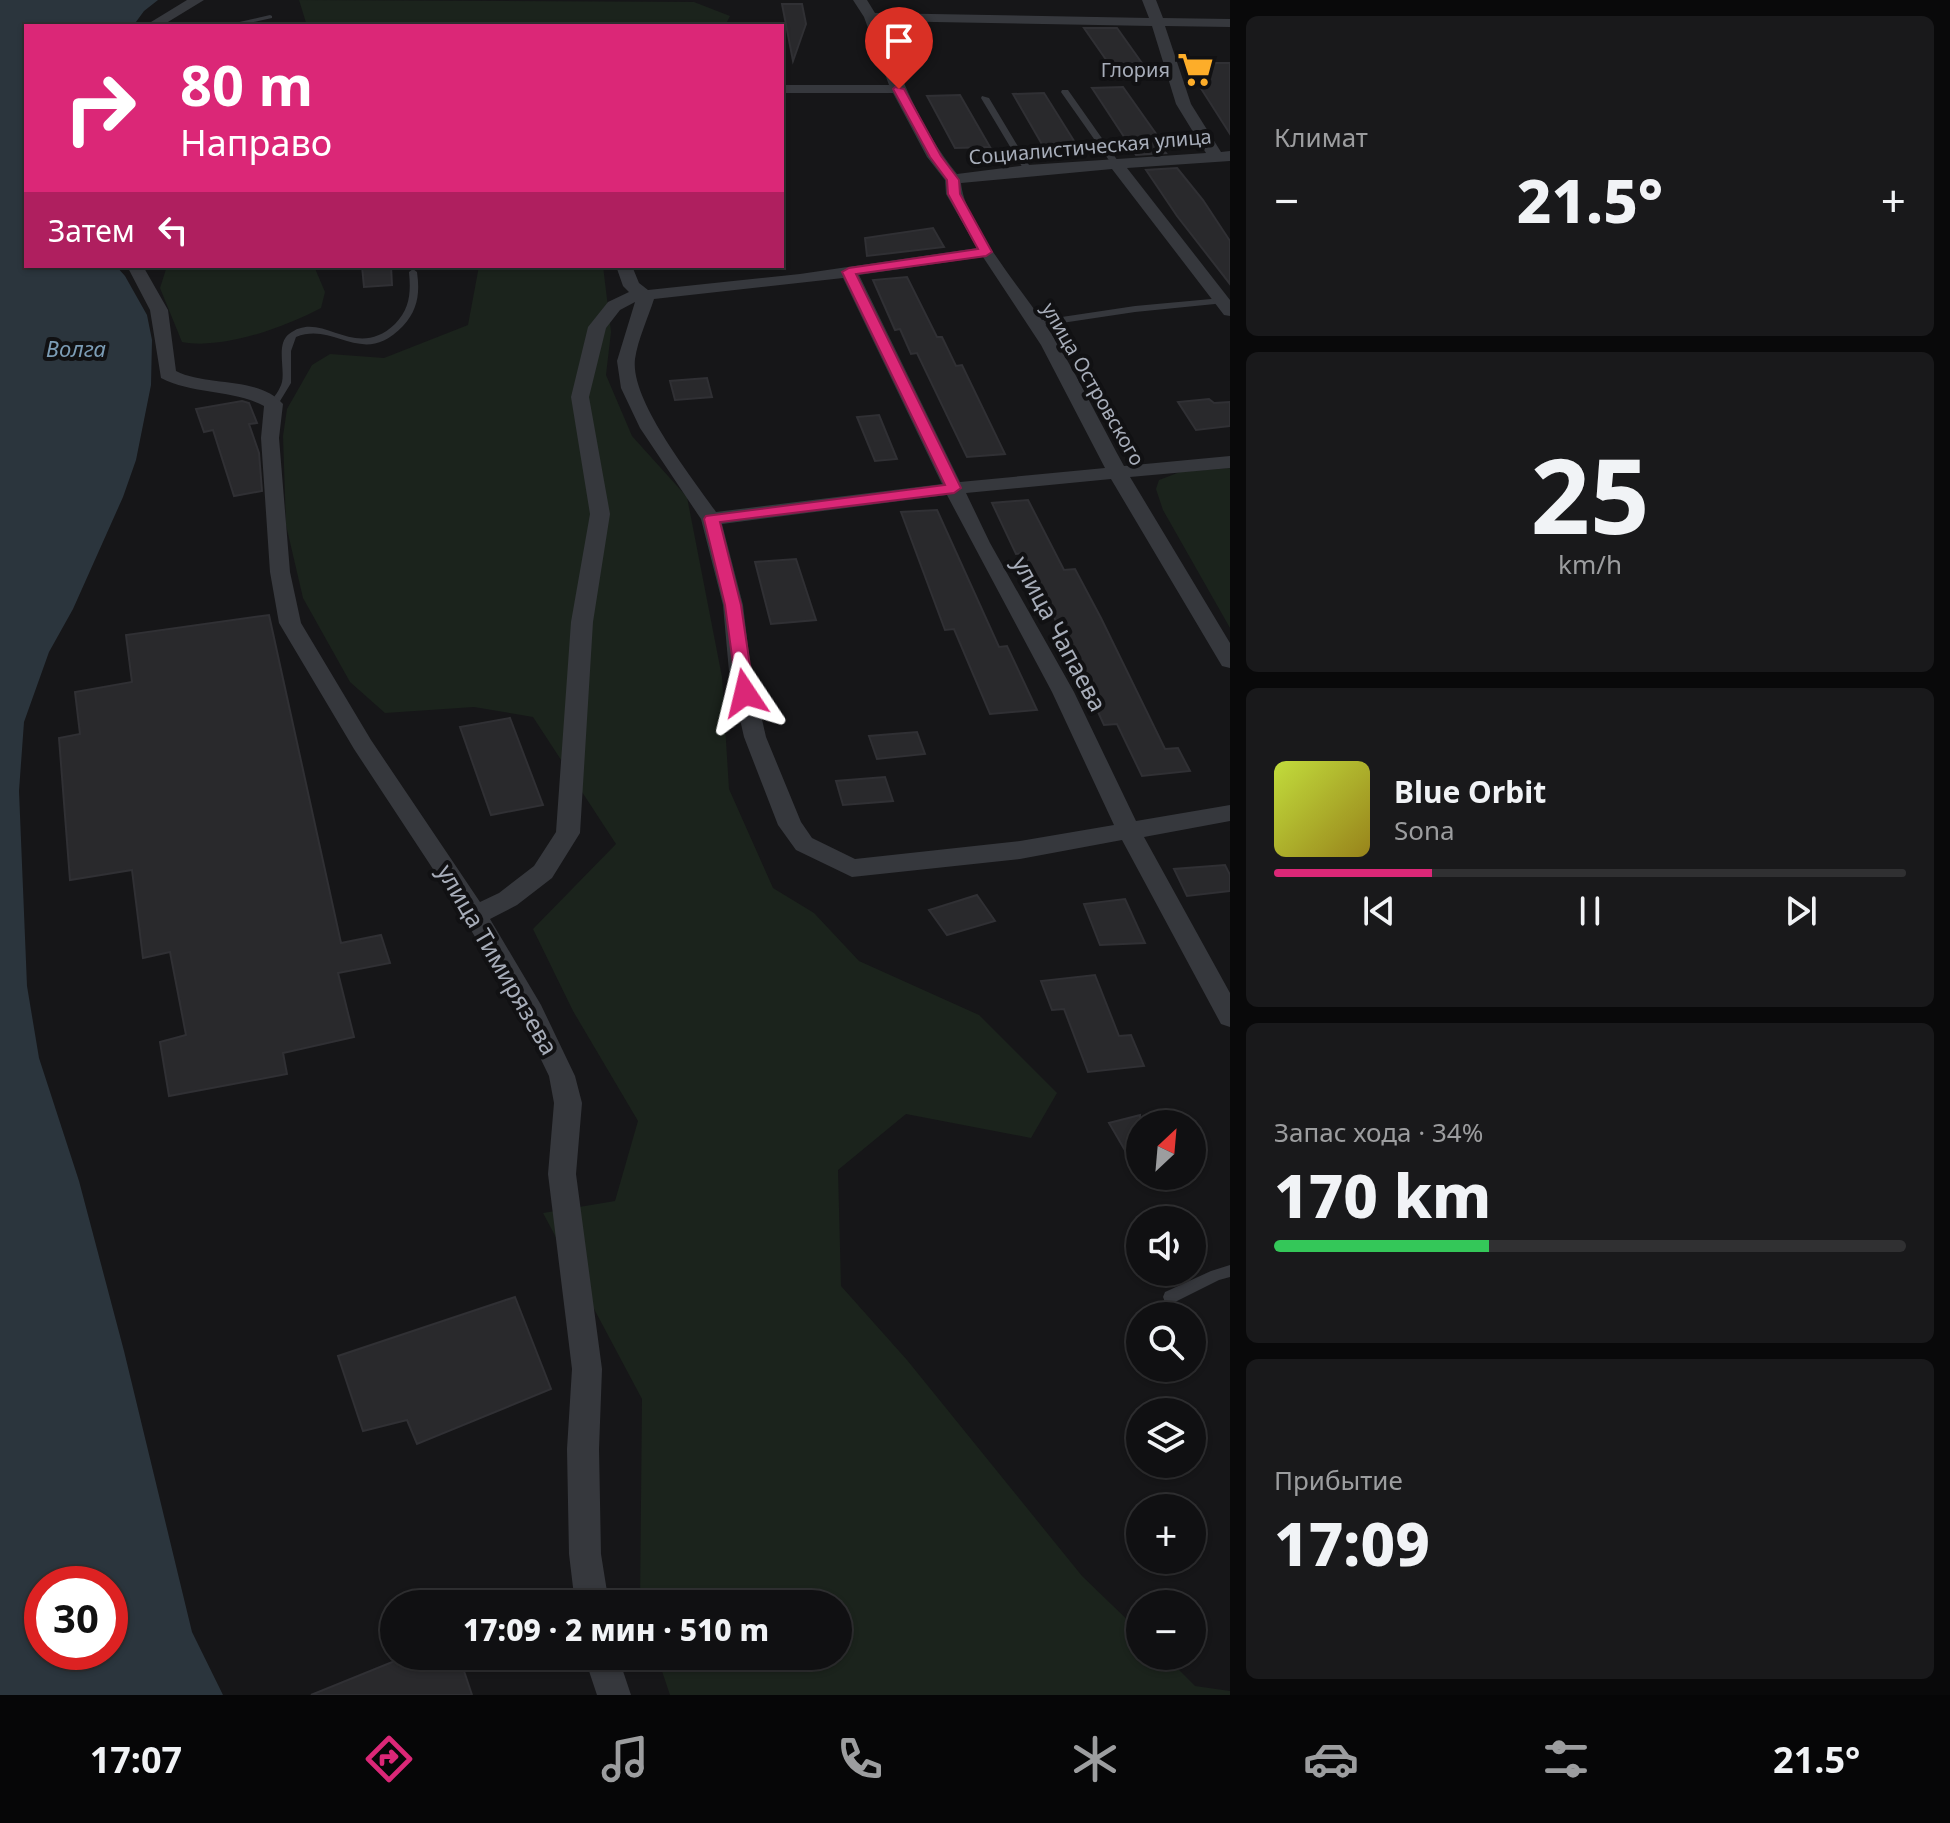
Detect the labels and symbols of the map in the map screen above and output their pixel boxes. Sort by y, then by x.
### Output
pin [865,7,933,89]
supermarket icon: Глория [1177,51,1215,89]
place label: Глория [1101,56,1170,83]
street label: Социалистическая улица [967,122,1212,171]
street label: улица Островского [1036,297,1151,470]
water label: Волга [46,333,106,363]
street label: улица Чапаева [1005,550,1115,717]
position arrow [703,651,787,735]
street label: улица Тимирязева [430,858,566,1061]
north arrow [1126,1110,1206,1190]
speed limit sign: 30 [24,1566,128,1670]

